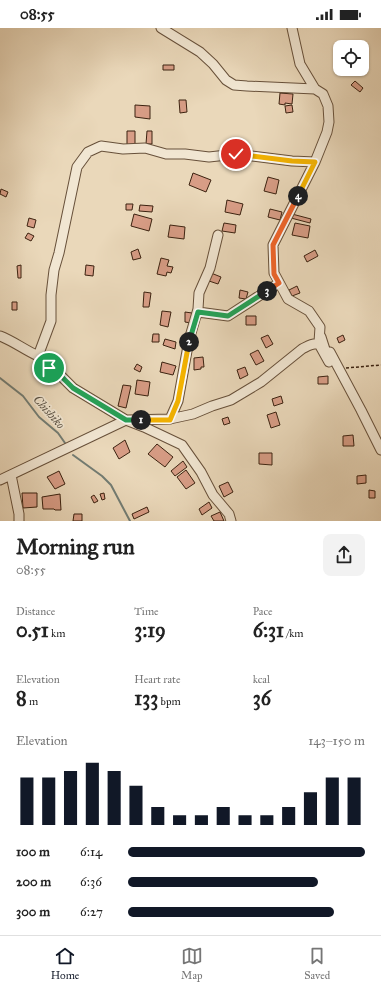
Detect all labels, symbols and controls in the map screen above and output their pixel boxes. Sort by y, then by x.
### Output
text: 08:55 [20,5,54,23]
map controls [333,40,369,76]
button: locate [333,40,369,76]
pin [219,137,253,171]
icon: check [225,143,247,165]
pin: 4 [288,186,308,206]
text: 4 [295,189,301,202]
pin: 3 [257,281,277,301]
text: 3 [265,284,269,297]
pin: 2 [179,332,199,352]
text: 2 [186,335,192,348]
pin [32,351,66,385]
icon: arrive [38,357,60,379]
water label: Chishiko [30,392,68,432]
pin: 1 [131,410,151,430]
text: 1 [139,413,143,426]
text: Morning run [16,533,135,560]
button: share [323,534,365,576]
text: 08:55 [16,562,46,578]
text: Distance [16,605,55,618]
text: Time [134,605,159,618]
text: Pace [253,605,273,618]
text: 0.51 [16,618,49,642]
text: 3:19 [134,618,166,642]
text: 6:31 [253,618,284,642]
text: km [49,627,65,640]
text: /km [284,627,304,640]
text: Elevation [16,673,60,686]
text: Heart rate [134,673,181,686]
text: kcal [253,673,270,686]
text: 8 [16,686,27,710]
text: 133 [134,686,158,710]
text: 36 [253,686,271,710]
text: m [27,695,38,708]
text: bpm [158,695,181,708]
text: Elevation [16,733,68,749]
text: 143–150 m [308,733,365,749]
text: 100 m [16,844,50,860]
text: 6:14 [80,844,102,860]
text: 200 m [16,874,51,890]
text: 6:36 [80,874,102,890]
text: 300 m [16,904,50,920]
text: 6:27 [80,904,103,920]
tab: Home [51,945,79,982]
tab: Map [181,945,203,982]
tab: Saved [304,945,330,982]

